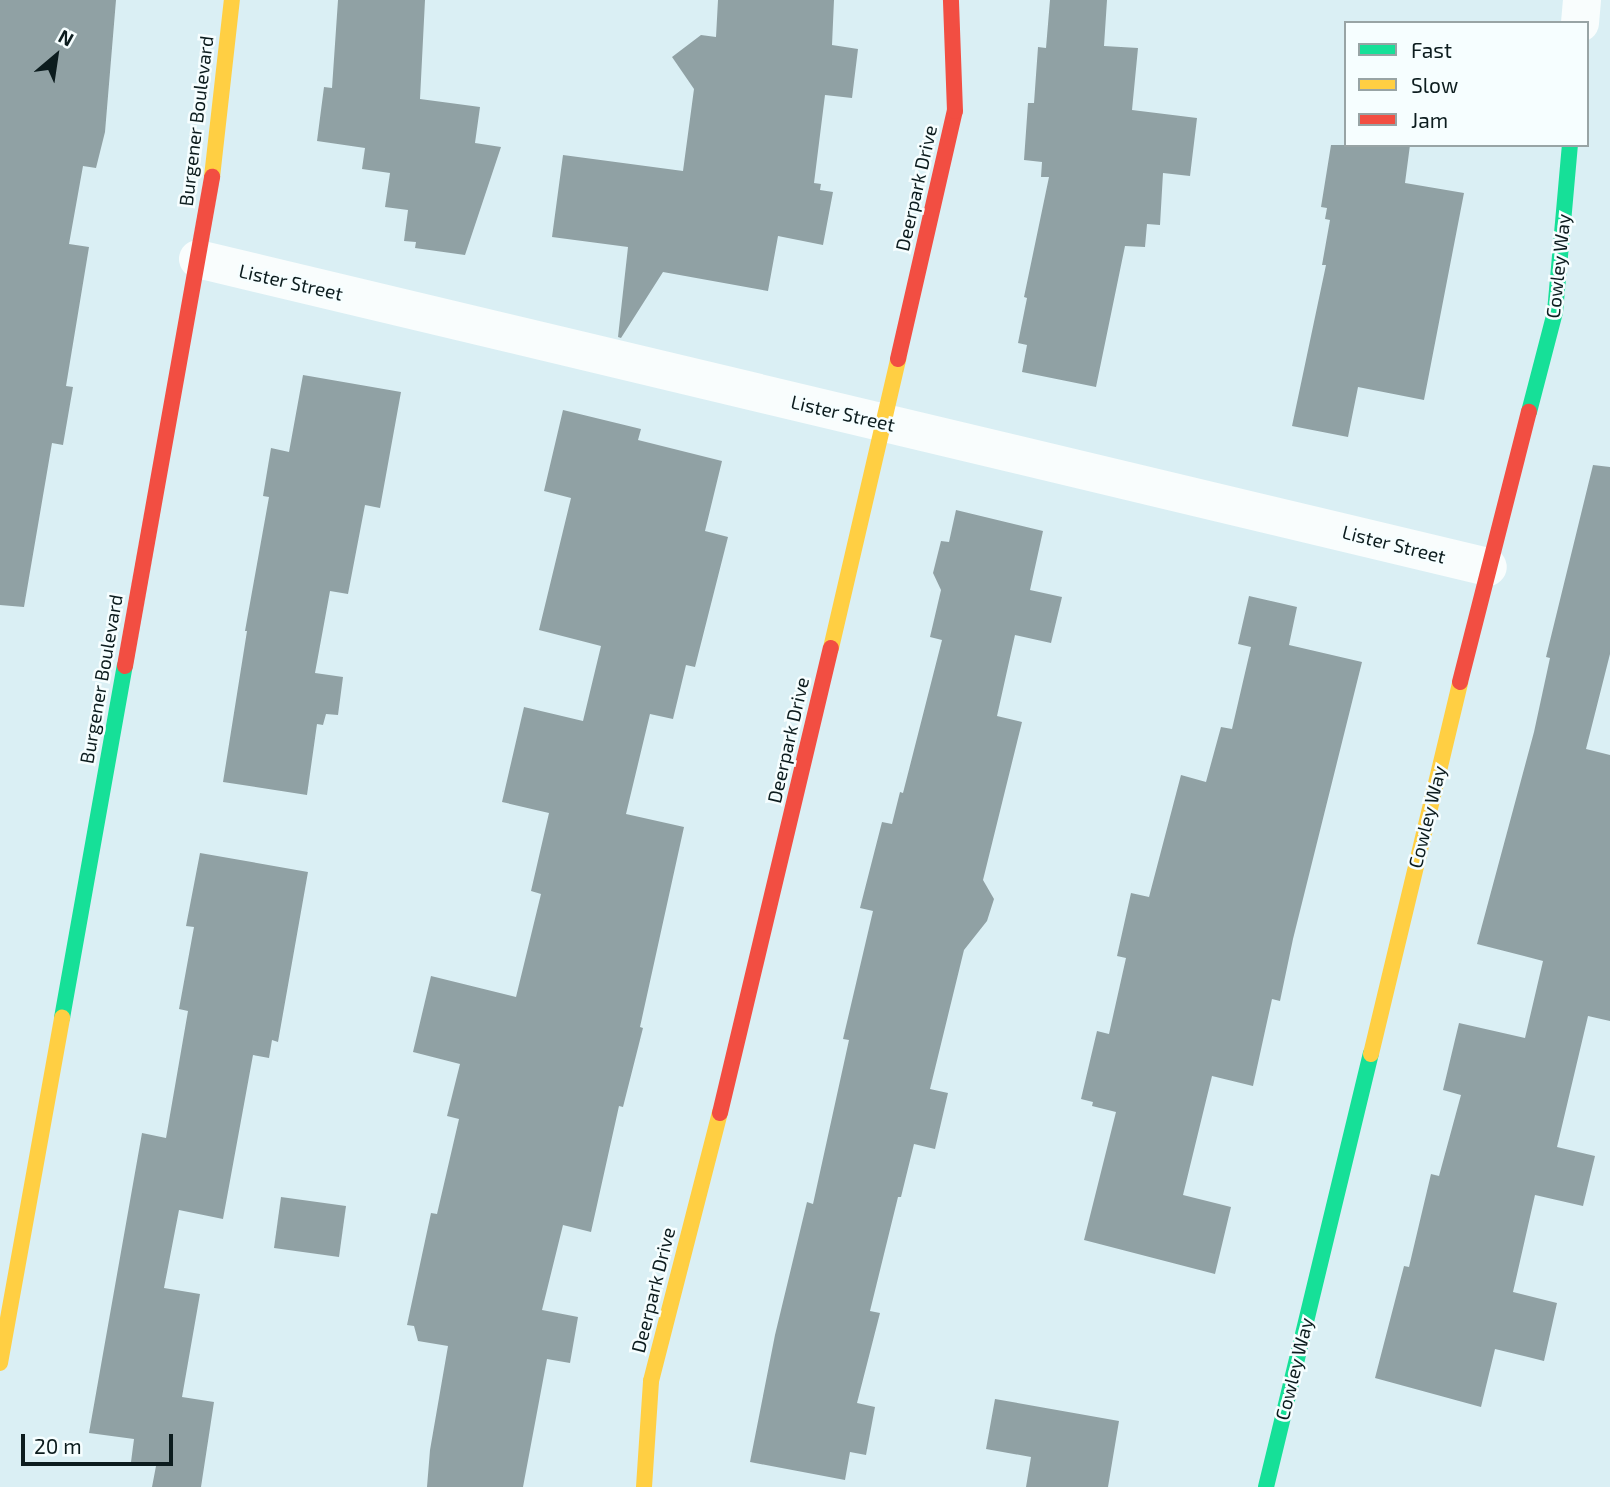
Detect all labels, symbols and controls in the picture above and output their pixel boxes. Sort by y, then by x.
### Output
north arrow [21,21,91,91]
legend [1344,21,1589,147]
text: N [55,24,78,51]
street label: Burgener Boulevard [174,34,218,208]
text: Fast [1411,37,1452,62]
text: Slow [1411,72,1458,97]
text: Jam [1411,107,1448,132]
street label: Deerpark Drive [890,123,942,253]
street label: Cowley Way [1541,212,1575,320]
street label: Lister Street [237,259,345,305]
street label: Lister Street [789,390,897,436]
street label: Lister Street [1340,520,1448,568]
street label: Burgener Boulevard [75,592,127,766]
street label: Deerpark Drive [762,675,814,805]
street label: Cowley Way [1403,763,1451,871]
street label: Deerpark Drive [626,1225,680,1355]
street label: Cowley Way [1270,1315,1318,1423]
scale bar [24,1420,177,1464]
text: 20 m [34,1433,82,1458]

